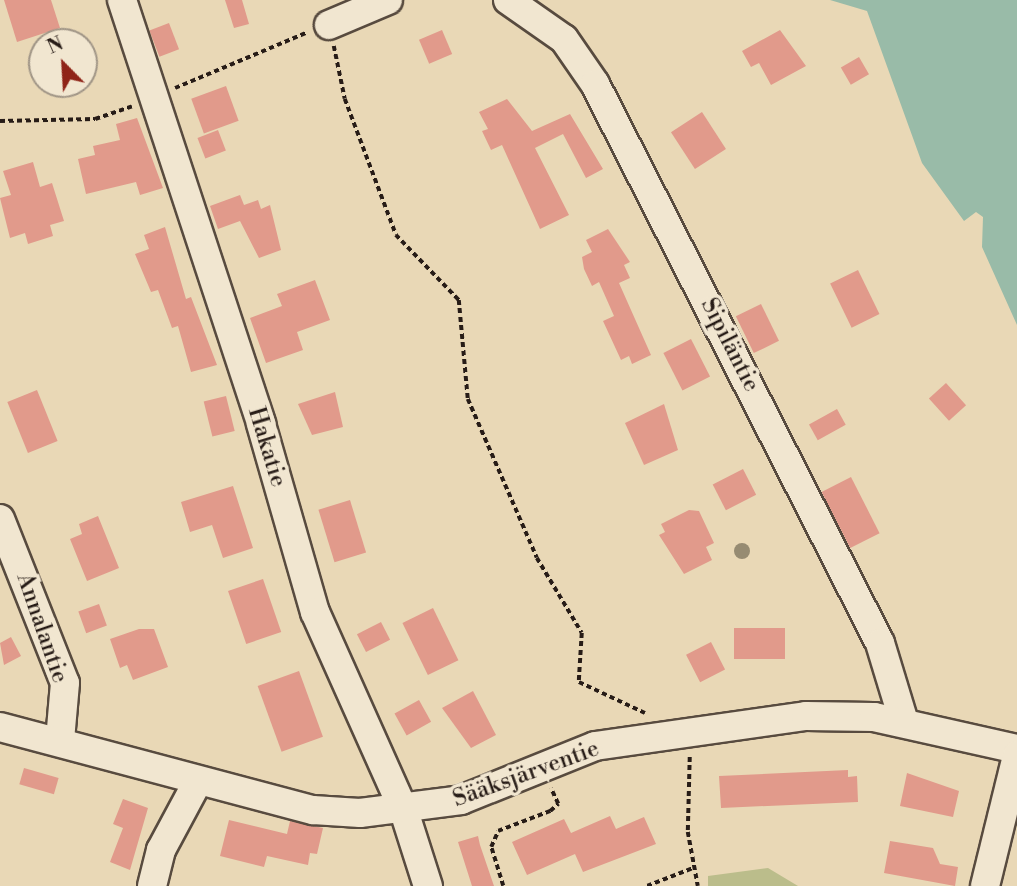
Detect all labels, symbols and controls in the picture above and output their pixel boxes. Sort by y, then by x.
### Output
north arrow [28,28,98,98]
text: N [44,32,67,60]
street label: Sipiläntie [695,294,765,396]
street label: Hakatie [242,404,292,490]
street label: Annalantie [10,569,74,687]
street label: Sääksjärventie [449,735,603,813]

